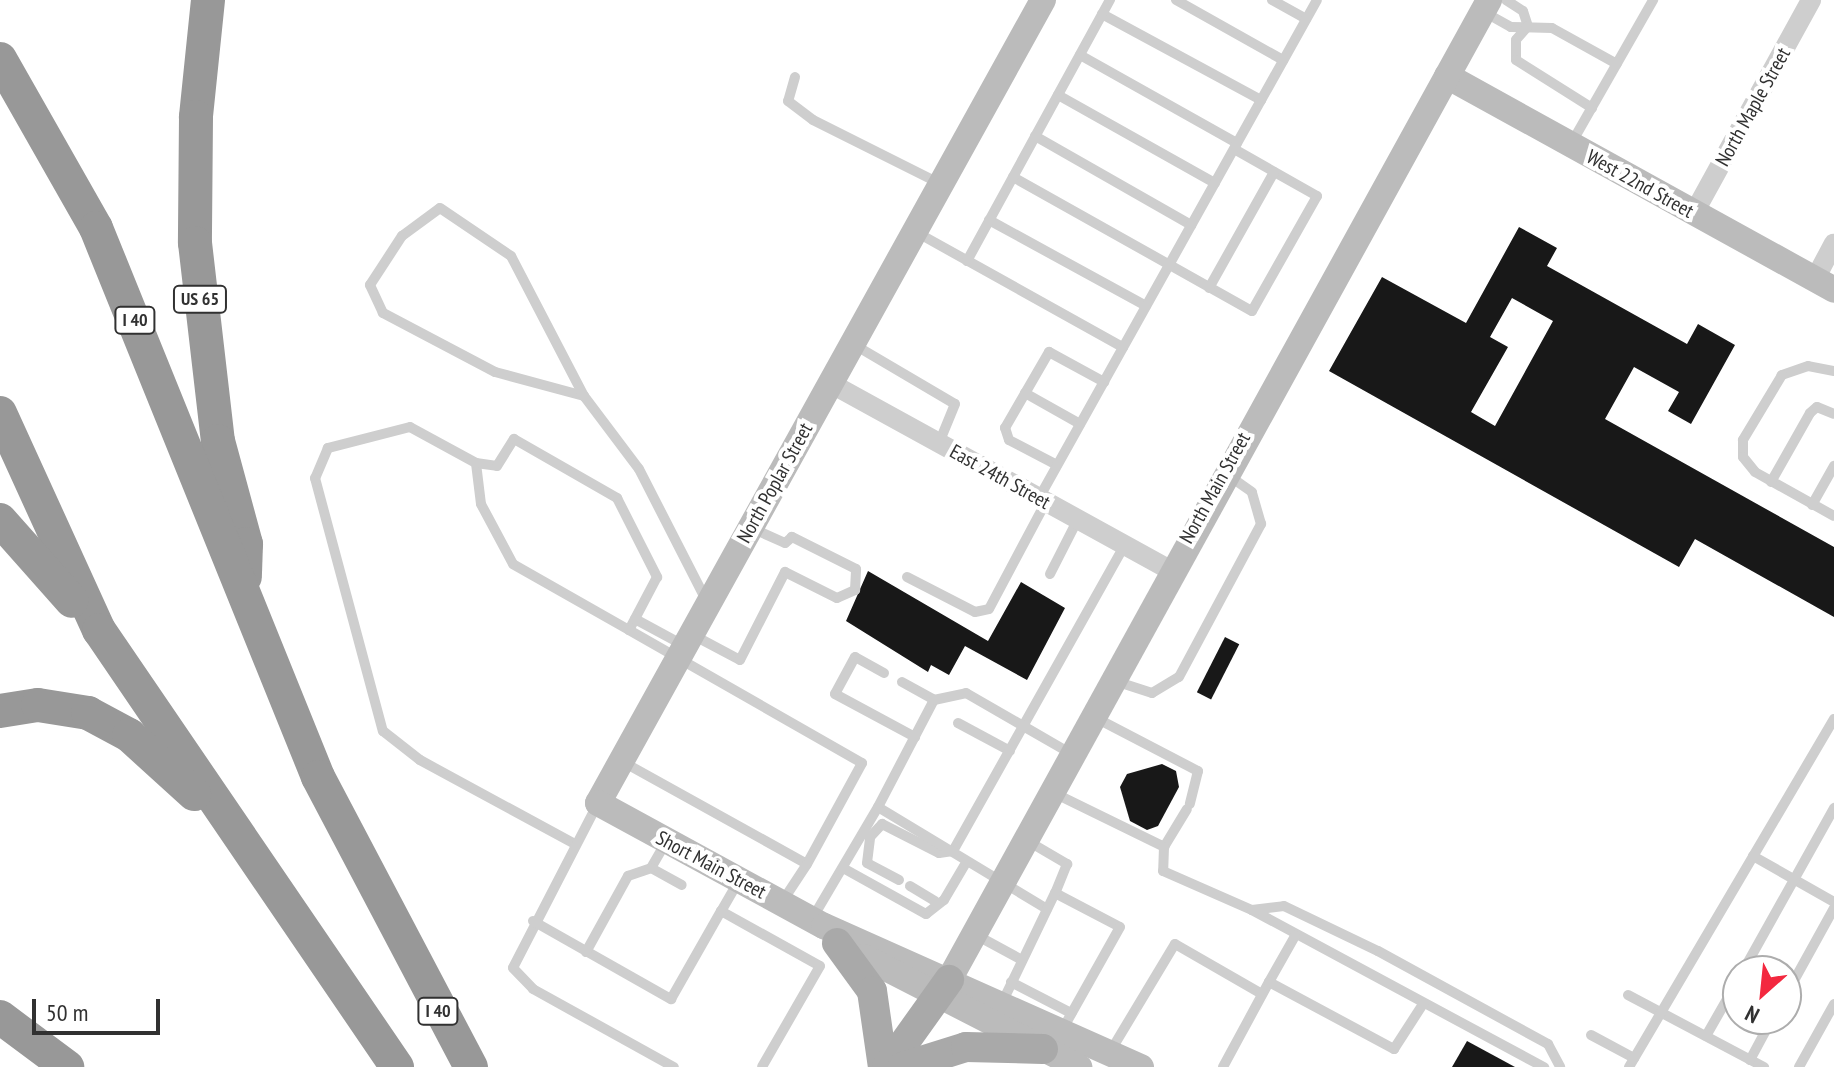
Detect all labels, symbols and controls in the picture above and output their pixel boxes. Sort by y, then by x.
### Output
street label: North Maple Street [1711,44,1795,170]
street label: West 22nd Street [1582,145,1698,223]
road number: US 65 [172,285,228,313]
road number: I 40 [113,306,157,334]
street label: North Poplar Street [732,419,818,547]
street label: North Main Street [1175,428,1255,548]
street label: East 24th Street [946,440,1054,514]
street label: Short Main Street [652,826,770,904]
north arrow [1722,955,1802,1035]
scale bar [36,983,164,1033]
text: 50 m [46,997,88,1028]
road number: I 40 [416,997,460,1025]
text: N [1740,999,1764,1030]

